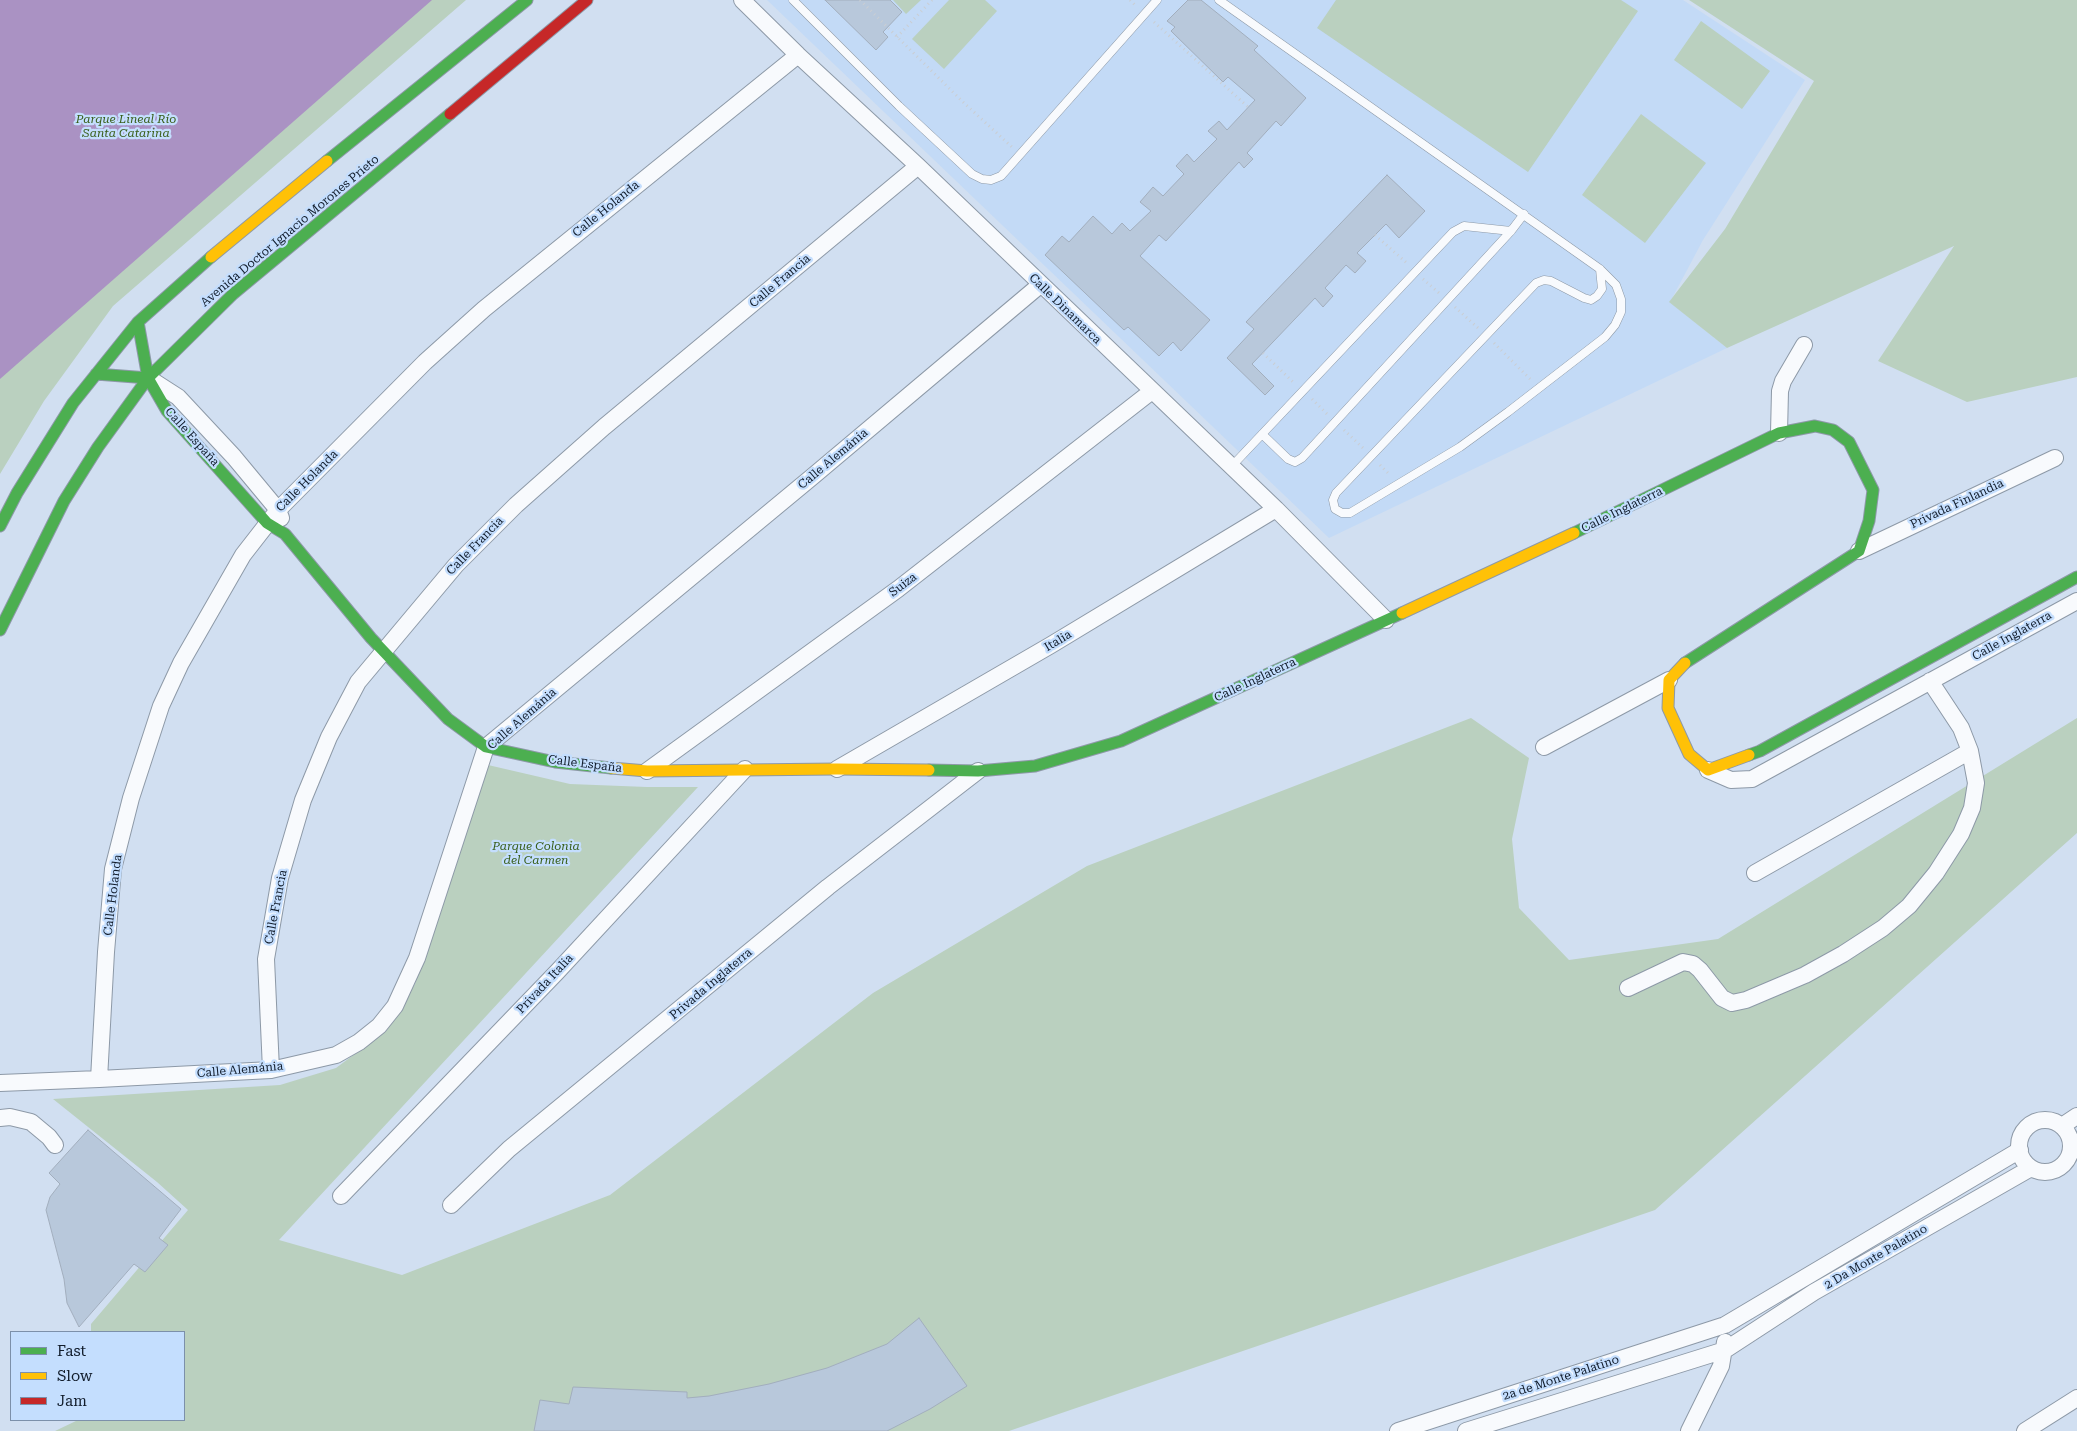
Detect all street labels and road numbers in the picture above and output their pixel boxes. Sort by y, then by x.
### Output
street label: Avenida Doctor Ignacio Morones Prieto [198,152,382,310]
street label: Calle Holanda [570,178,642,240]
street label: Calle Francia [747,251,813,311]
street label: Calle Dinamarca [1026,271,1104,347]
street label: Calle España [162,405,222,469]
street label: Calle Alemánia [795,426,871,492]
street label: Calle Holanda [273,447,341,515]
street label: Privada Finlandia [1908,476,2006,532]
street label: Calle Inglaterra [1579,484,1665,536]
street label: Calle Francia [444,514,506,578]
street label: Suiza [886,570,920,600]
street label: Calle Inglaterra [1970,608,2054,664]
street label: Italia [1042,627,1074,655]
street label: Calle Inglaterra [1212,655,1298,705]
street label: Calle Alemánia [485,685,559,753]
street label: Calle España [547,752,623,776]
street label: Calle Holanda [101,854,125,936]
street label: Calle Francia [262,869,290,945]
street label: Privada Inglaterra [667,945,755,1023]
street label: Privada Italia [514,951,576,1017]
street label: Calle Alemánia [196,1059,284,1081]
street label: 2 Da Monte Palatino [1822,1222,1930,1292]
street label: 2a de Monte Palatino [1501,1352,1621,1404]

